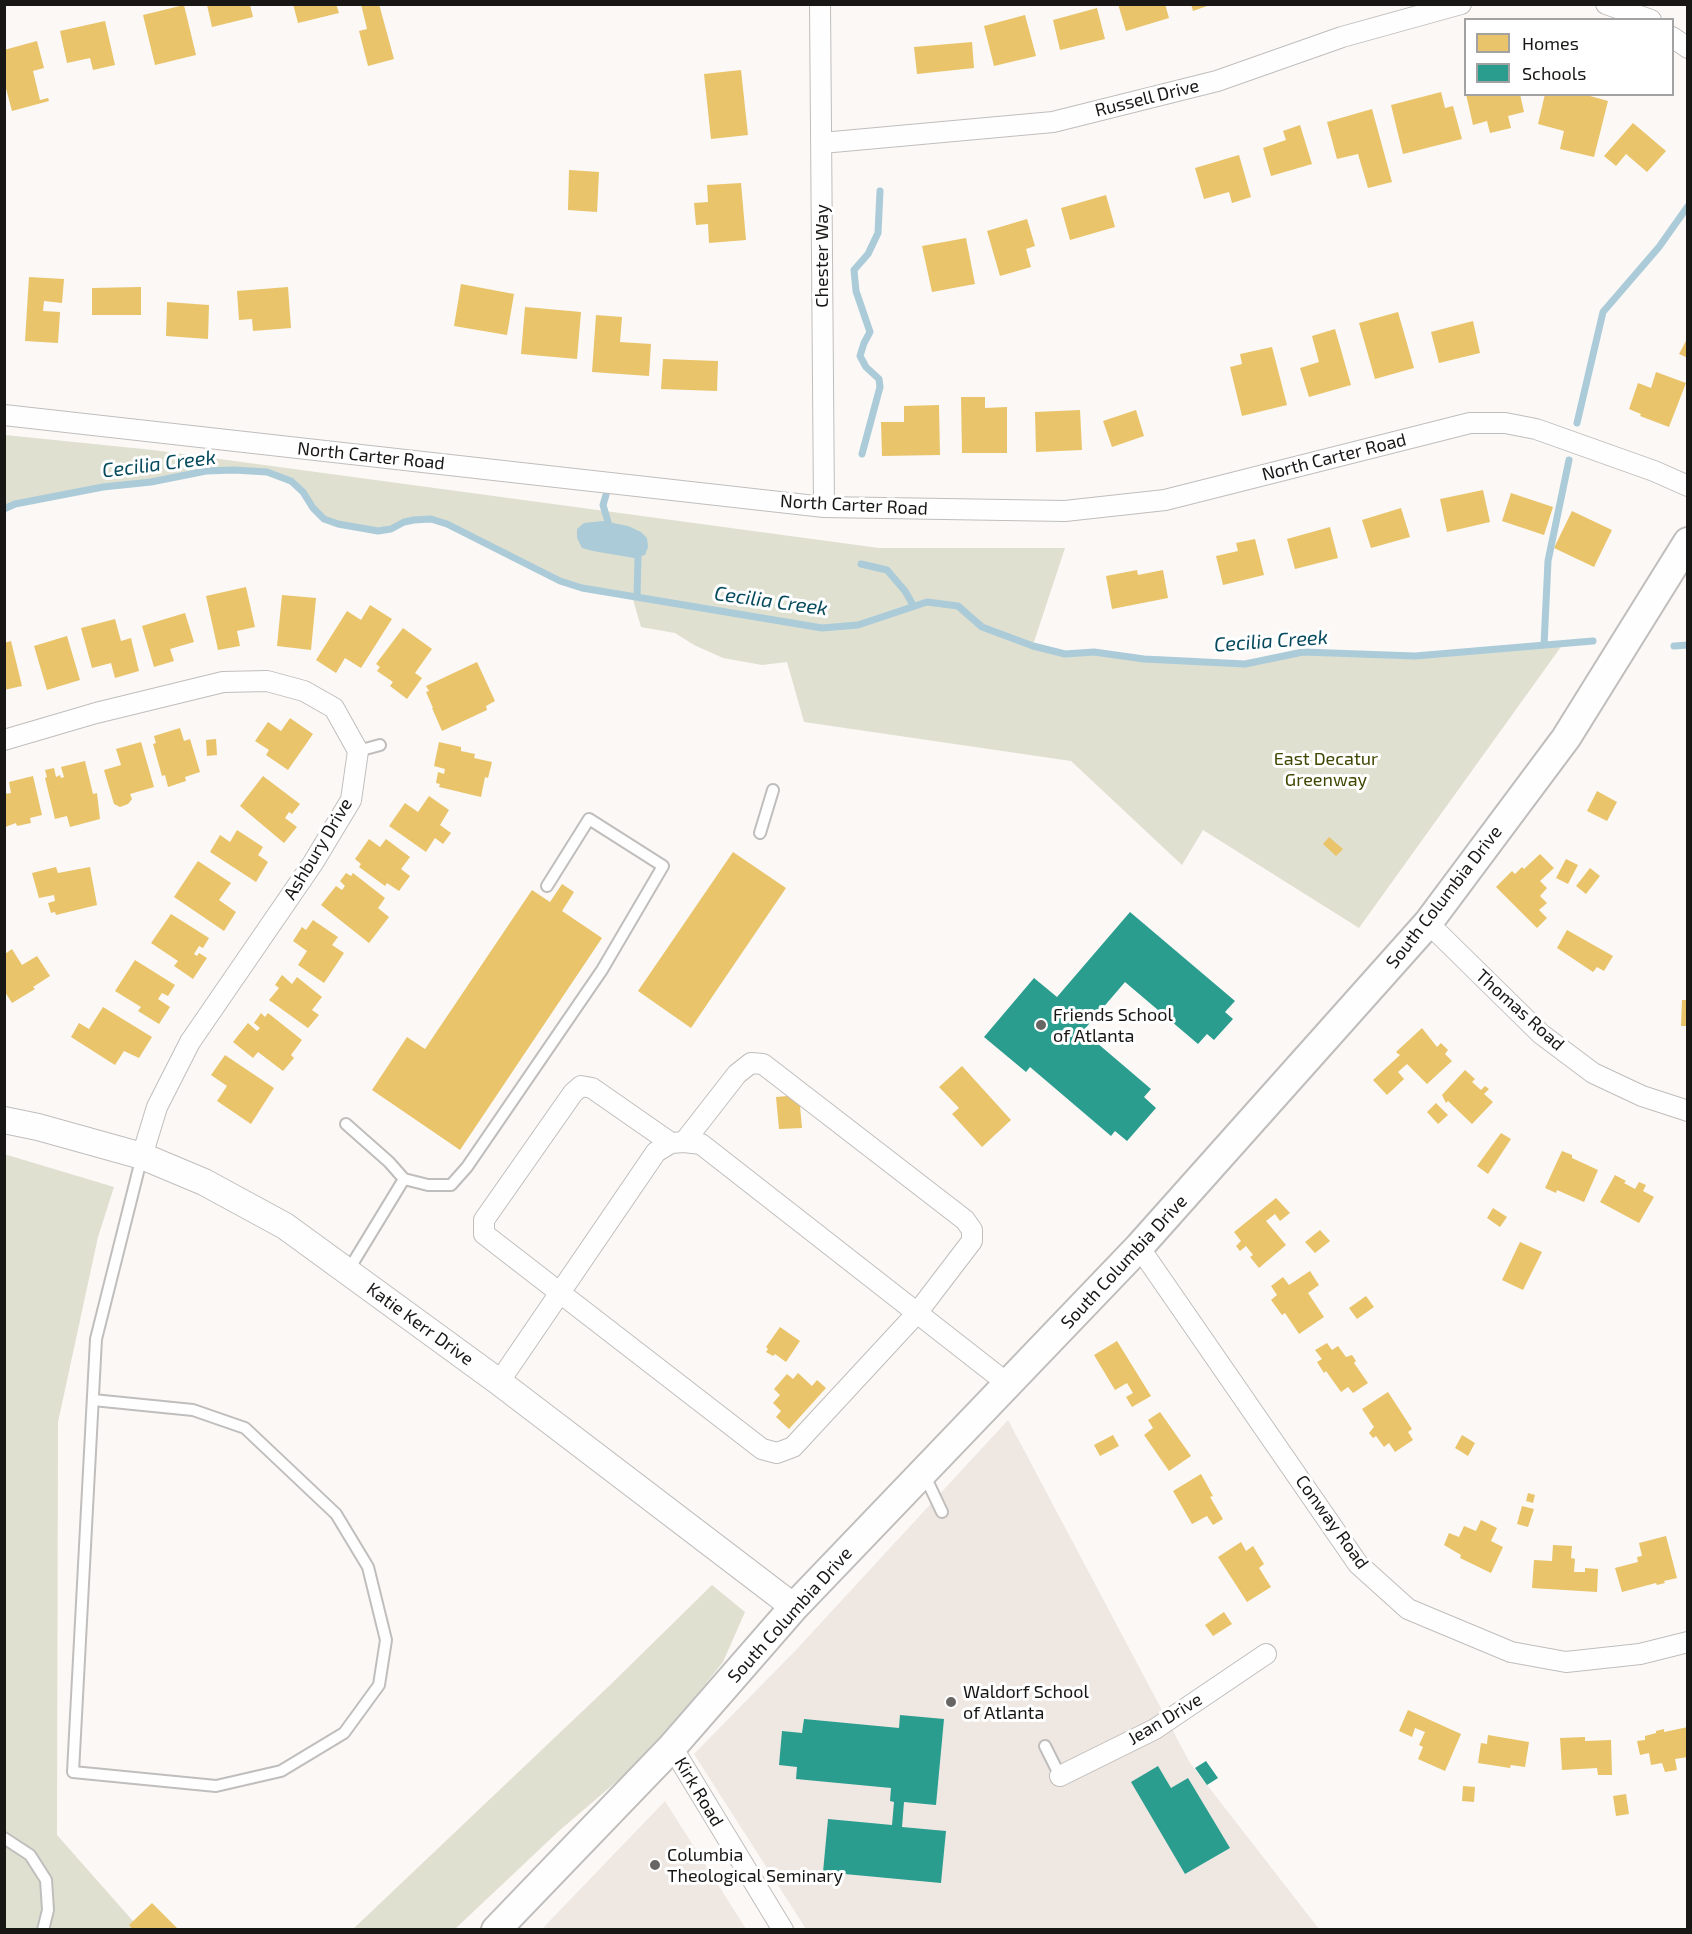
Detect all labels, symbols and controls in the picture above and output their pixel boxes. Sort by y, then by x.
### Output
legend [1464,18,1674,96]
text: Homes [1522,32,1579,54]
text: Schools [1522,62,1586,84]
street label: Russell Drive [1093,75,1201,121]
street label: Chester Way [811,204,833,308]
street label: North Carter Road [1260,429,1408,485]
street label: North Carter Road [296,438,446,474]
water label: Cecilia Creek [101,445,217,483]
street label: North Carter Road [780,490,928,520]
water label: Cecilia Creek [713,581,829,621]
water label: Cecilia Creek [1213,625,1329,657]
park label: East Decatur Greenway [1274,748,1378,790]
street label: Ashbury Drive [279,794,357,904]
street label: South Columbia Drive [1382,821,1506,973]
street label: Thomas Road [1471,965,1569,1055]
place label: Friends School of Atlanta [1053,1004,1173,1046]
marker: Friends School of Atlanta [1034,1018,1048,1032]
street label: South Columbia Drive [1056,1191,1192,1333]
street label: Katie Kerr Drive [362,1278,478,1370]
street label: Conway Road [1291,1471,1373,1573]
street label: South Columbia Drive [723,1543,857,1687]
place label: Waldorf School of Atlanta [963,1681,1089,1724]
street label: Jean Drive [1124,1688,1206,1750]
marker: Waldorf School of Atlanta [944,1695,958,1709]
street label: Kirk Road [670,1753,728,1831]
place label: Columbia Theological Seminary [667,1844,843,1886]
marker: Columbia Theological Seminary [648,1858,662,1872]

